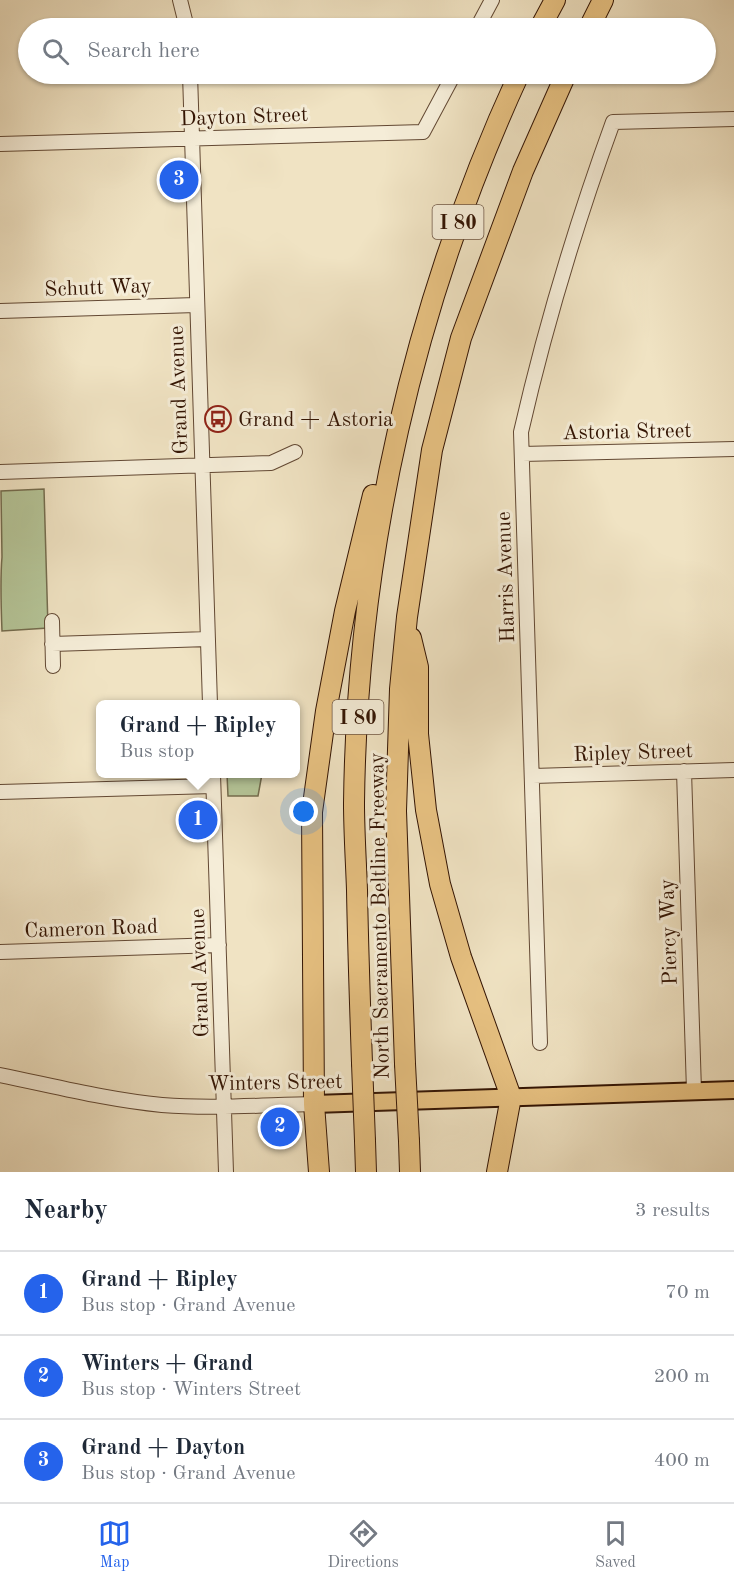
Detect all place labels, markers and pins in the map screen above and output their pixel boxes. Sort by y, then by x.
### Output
pin: 3 [160,158,198,202]
bus stop icon: Grand + Astoria [203,404,233,434]
place label: Grand + Astoria [238,410,393,431]
pin: 1 [178,798,218,842]
pin: 2 [260,1104,300,1150]

